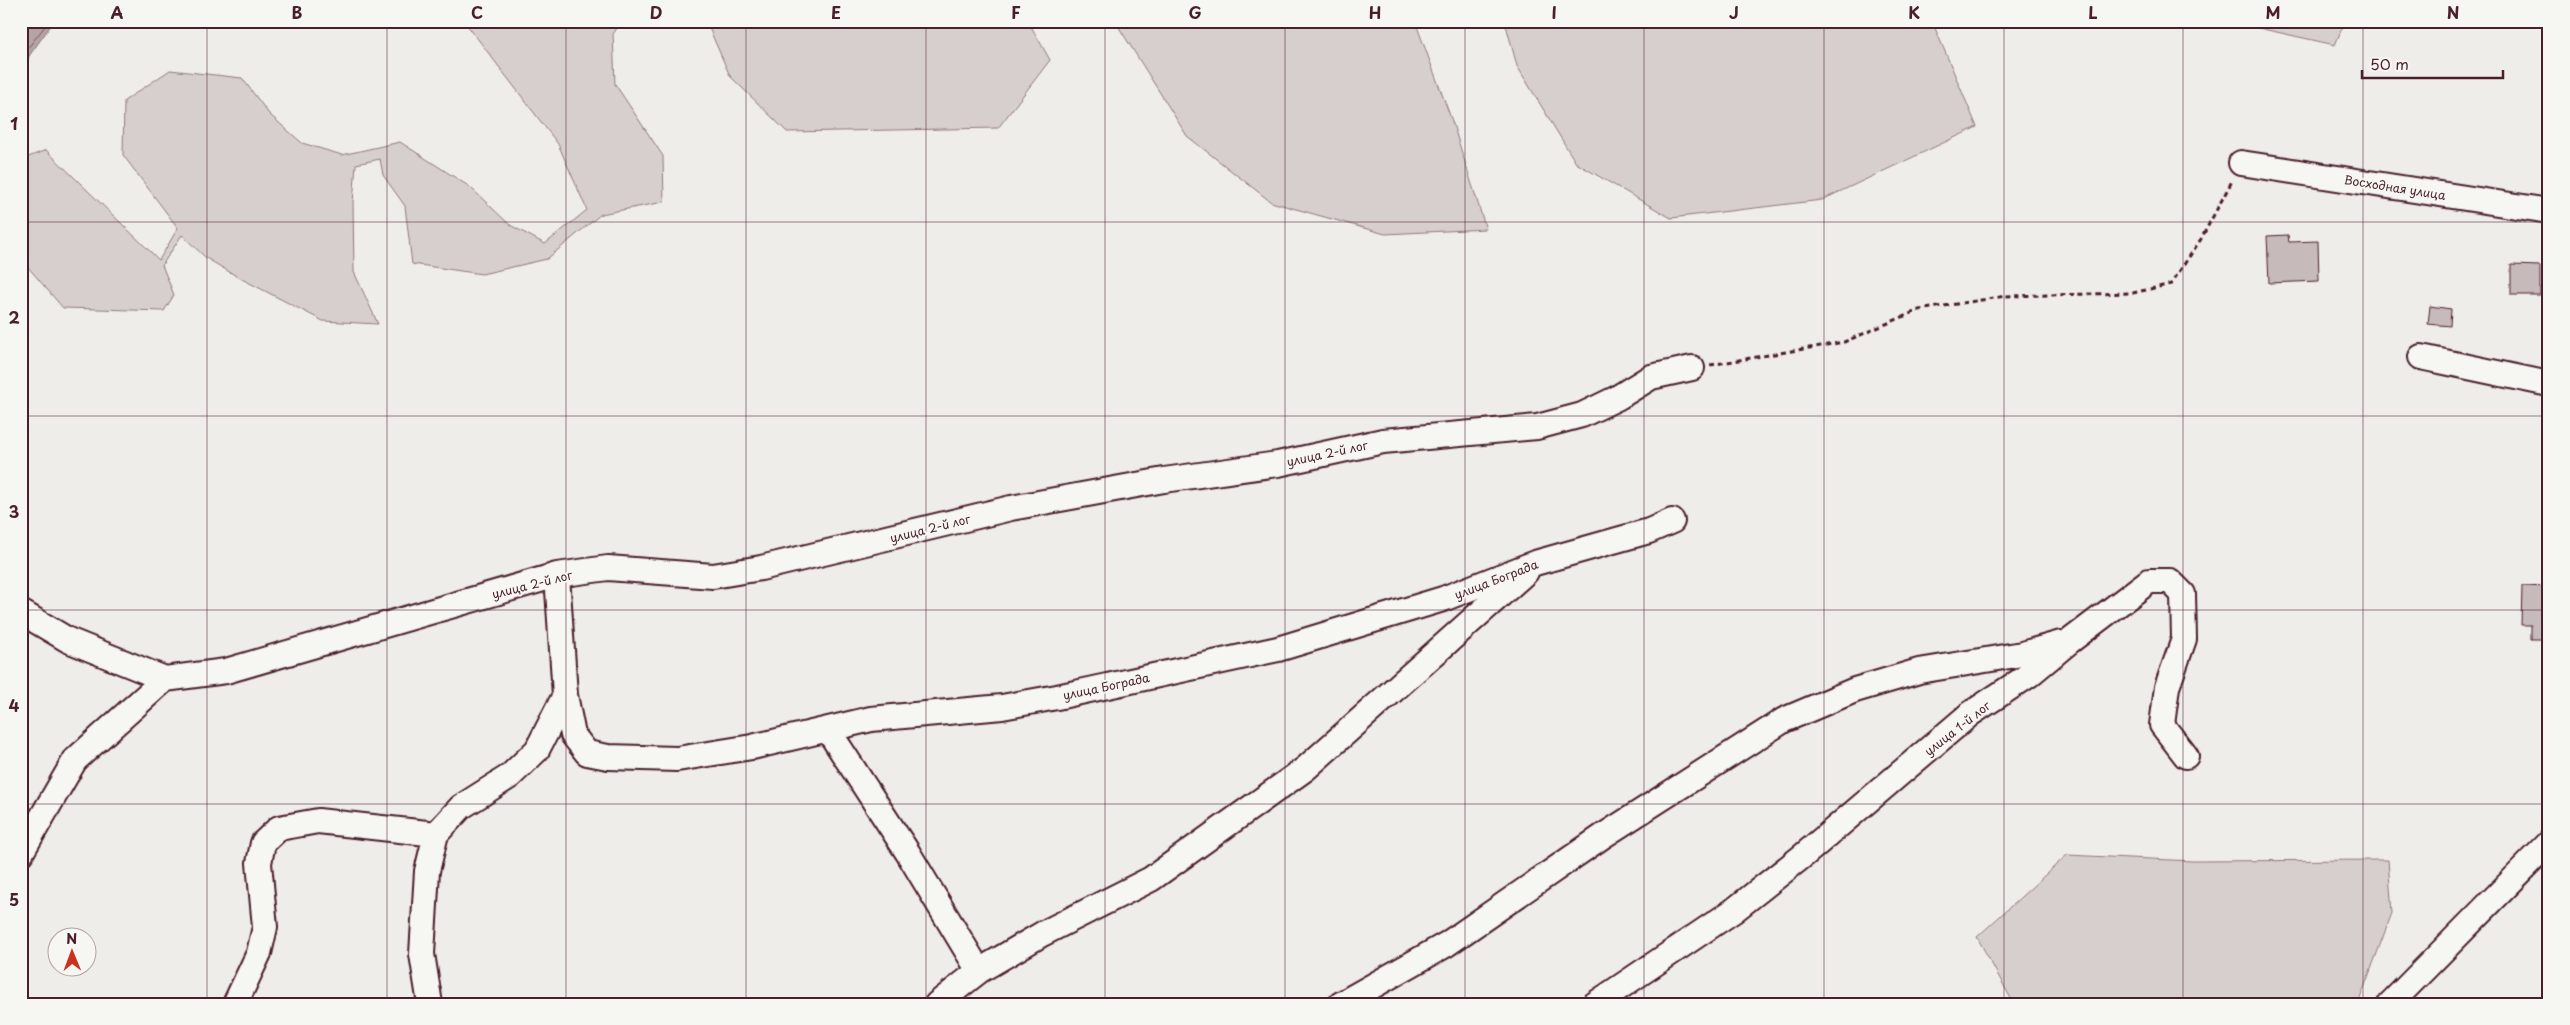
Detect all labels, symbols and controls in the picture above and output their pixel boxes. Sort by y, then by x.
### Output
text: A [111,0,124,24]
text: B [292,0,303,24]
text: C [471,0,483,24]
text: D [650,0,662,24]
text: E [831,0,841,24]
text: F [1011,0,1021,24]
text: G [1188,0,1202,24]
text: H [1369,0,1381,24]
text: I [1551,0,1557,24]
text: J [1729,0,1739,24]
text: K [1908,0,1920,24]
text: L [2088,0,2098,24]
text: M [2265,0,2281,24]
text: N [2447,0,2459,24]
scale bar [2362,48,2504,80]
text: 50 m [2370,52,2409,75]
text: 1 [10,111,18,135]
street label: Восходная улица [2343,170,2447,204]
text: 2 [8,305,20,329]
street label: улица 2-й лог [1285,435,1370,470]
text: 3 [9,499,19,523]
street label: улица 2-й лог [888,509,973,547]
street label: улица Бограда [1452,555,1541,603]
street label: улица 2-й лог [490,565,575,603]
street label: улица Бограда [1061,668,1151,704]
text: 4 [9,693,20,717]
street label: улица 1-й лог [1920,696,1994,760]
text: 5 [9,887,19,911]
north arrow [48,928,98,978]
text: N [66,928,77,949]

